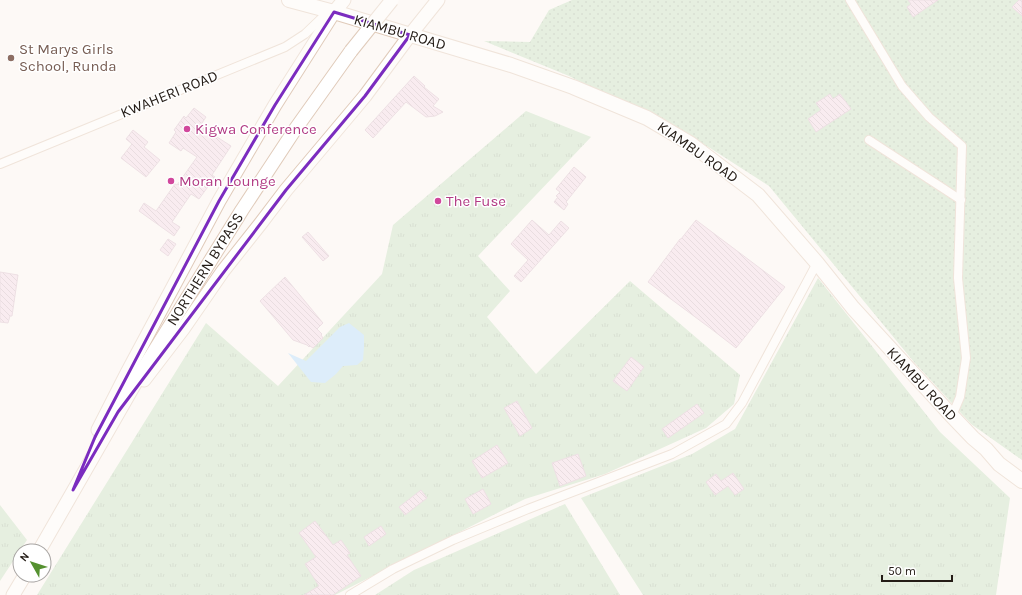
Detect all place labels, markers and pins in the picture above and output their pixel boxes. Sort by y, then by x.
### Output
place label: St Marys Girls School, Runda [19,40,117,75]
marker: St Marys Girls School, Runda [6,53,16,63]
place label: Kigwa Conference [195,120,317,138]
marker: Kigwa Conference [182,124,192,134]
place label: Moran Lounge [179,172,276,190]
marker: Moran Lounge [166,176,176,186]
place label: The Fuse [446,192,506,210]
marker: The Fuse [433,196,443,206]

